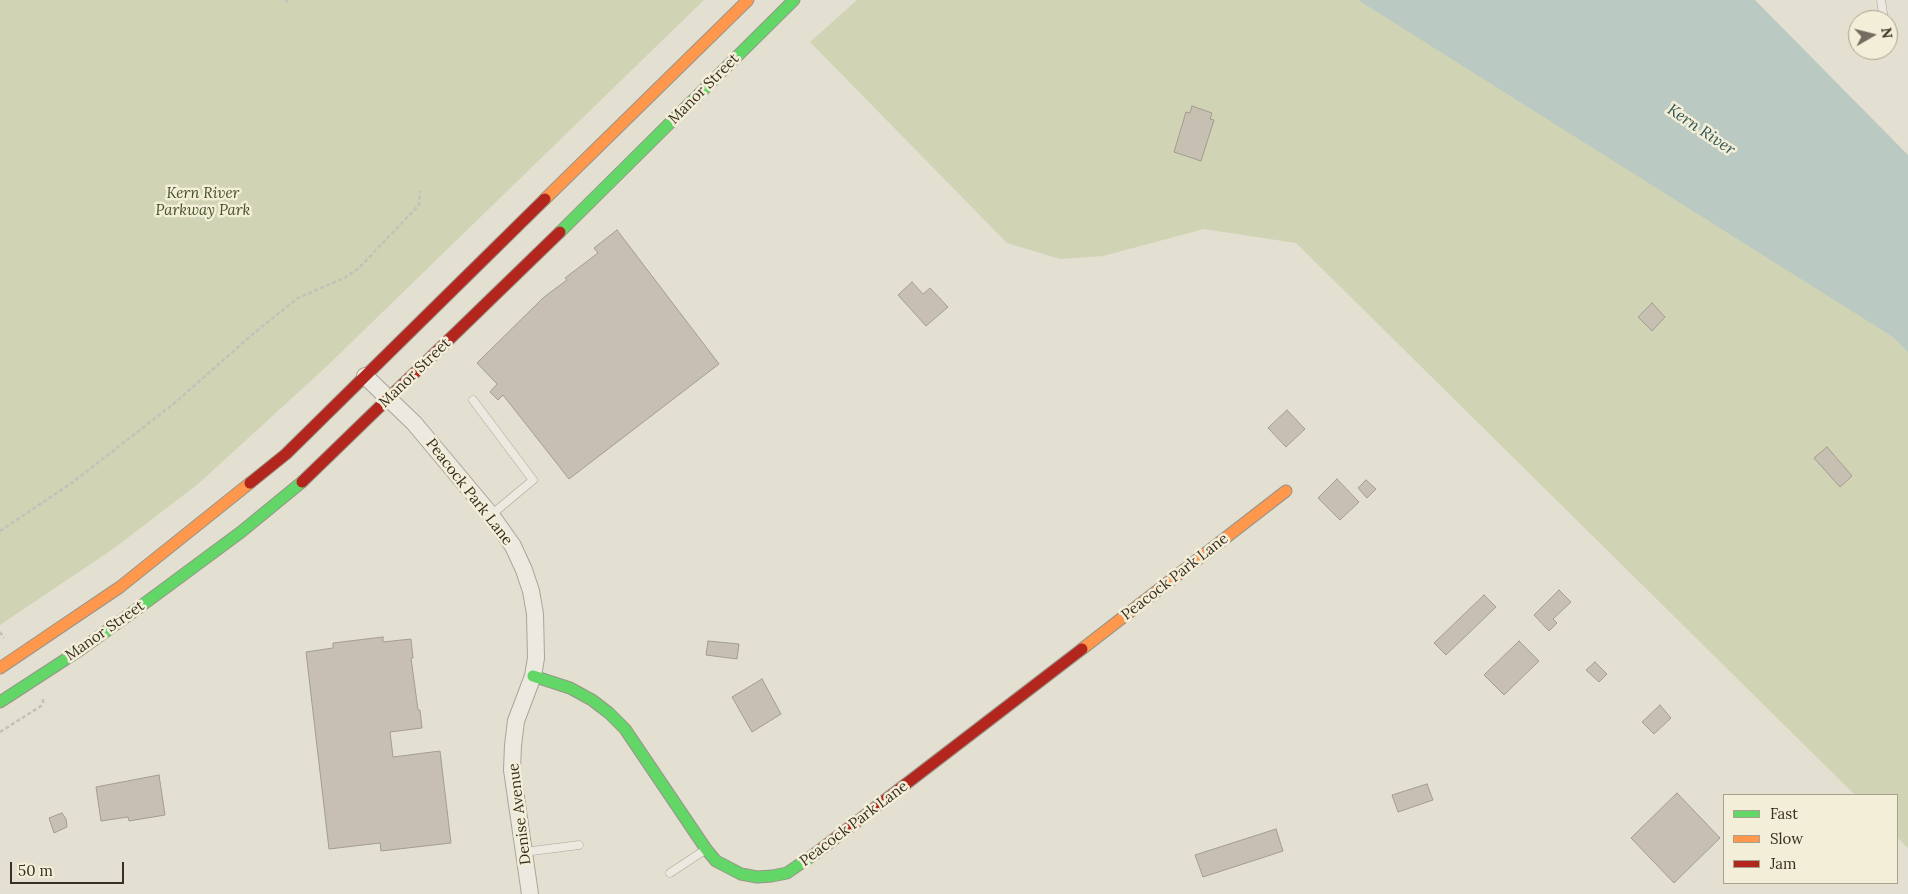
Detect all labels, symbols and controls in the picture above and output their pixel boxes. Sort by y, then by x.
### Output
north arrow [1848,10,1898,60]
text: N [1877,26,1897,40]
street label: Manor Street [665,50,743,128]
water label: Kern River [1663,100,1739,160]
park label: Kern River Parkway Park [156,185,250,220]
street label: Manor Street [376,334,454,412]
street label: Peacock Park Lane [422,435,516,549]
street label: Peacock Park Lane [1118,530,1232,624]
street label: Manor Street [62,597,148,665]
street label: Denise Avenue [505,762,535,866]
street label: Peacock Park Lane [796,778,912,870]
legend [1723,794,1898,884]
text: Fast [1770,804,1798,823]
text: Slow [1770,829,1803,848]
scale bar [12,852,126,884]
text: Jam [1770,854,1797,873]
text: 50 m [18,861,53,880]

